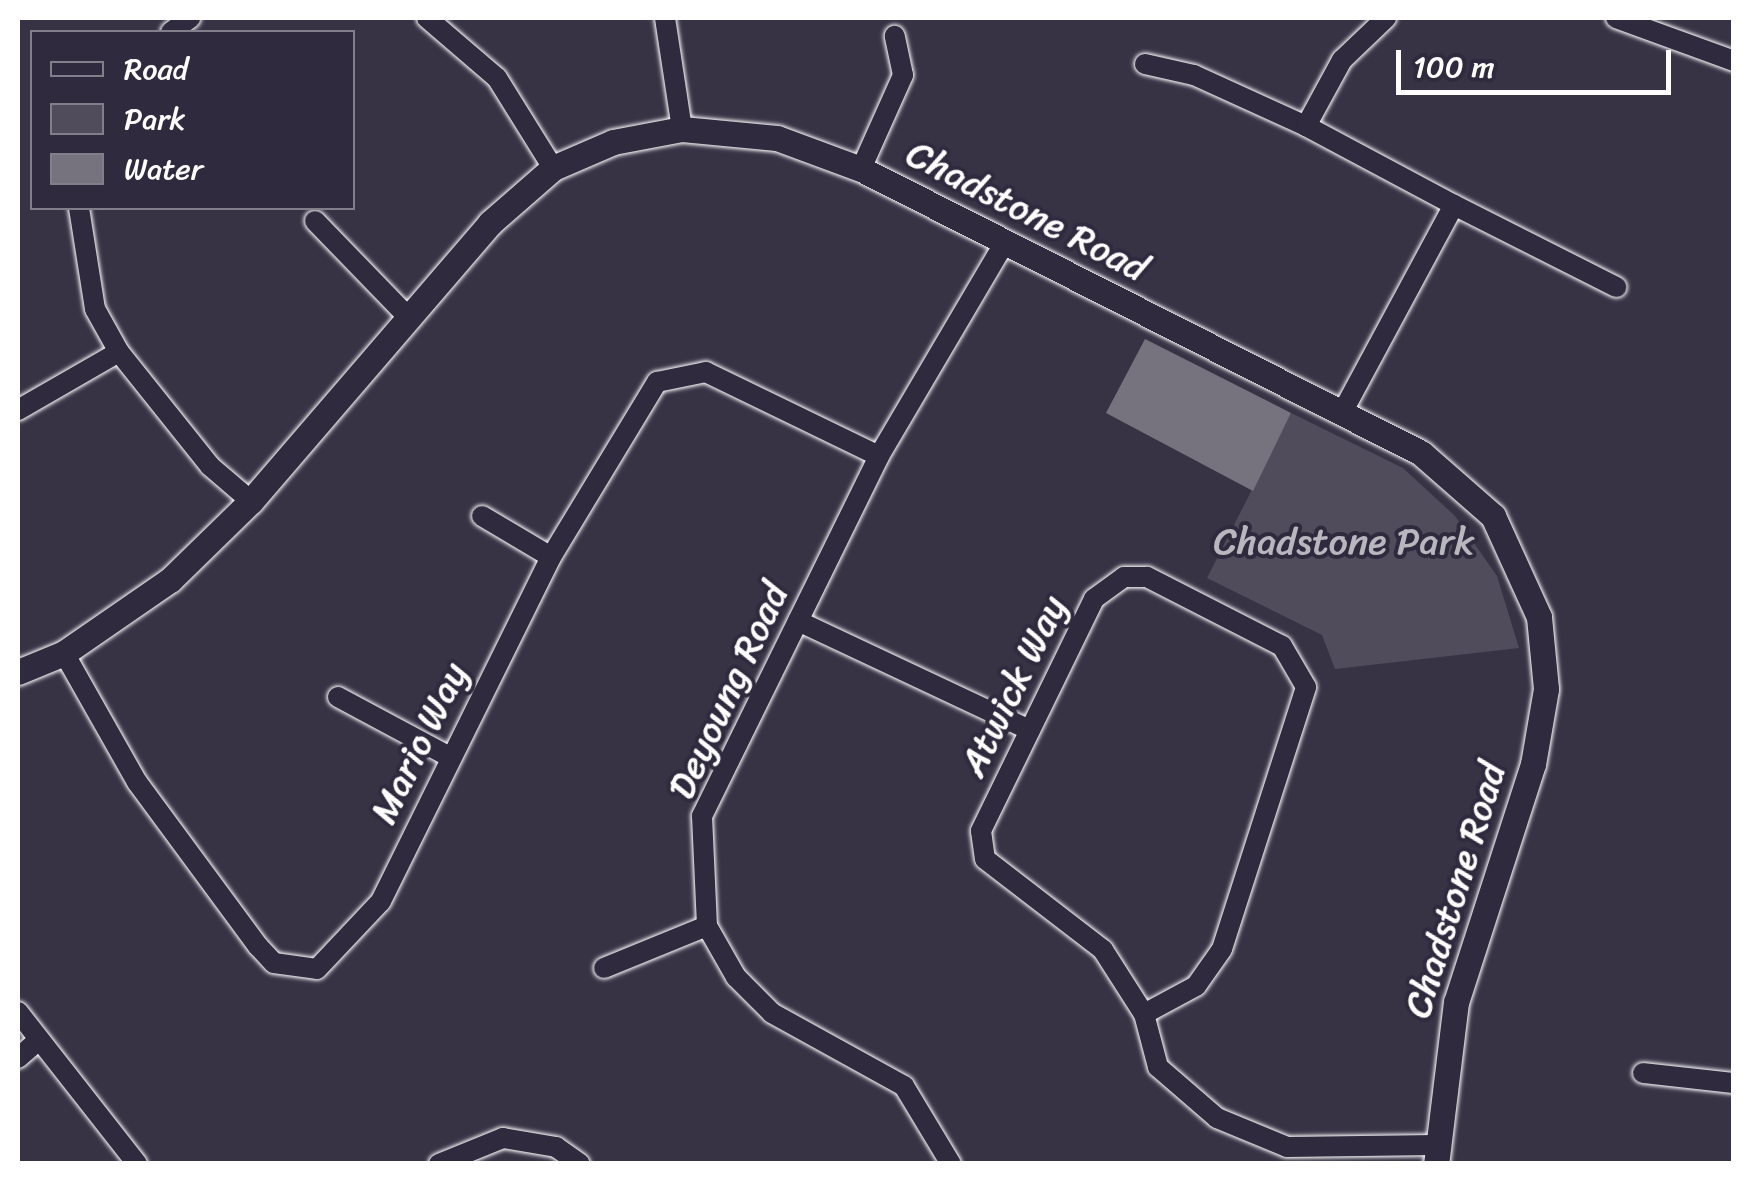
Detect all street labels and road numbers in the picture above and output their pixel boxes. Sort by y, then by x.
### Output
street label: Chadstone Road [899,131,1155,291]
street label: Deyoung Road [658,576,798,806]
street label: Atwick Way [950,588,1076,784]
street label: Mario Way [361,655,477,831]
street label: Chadstone Road [1395,757,1515,1023]

